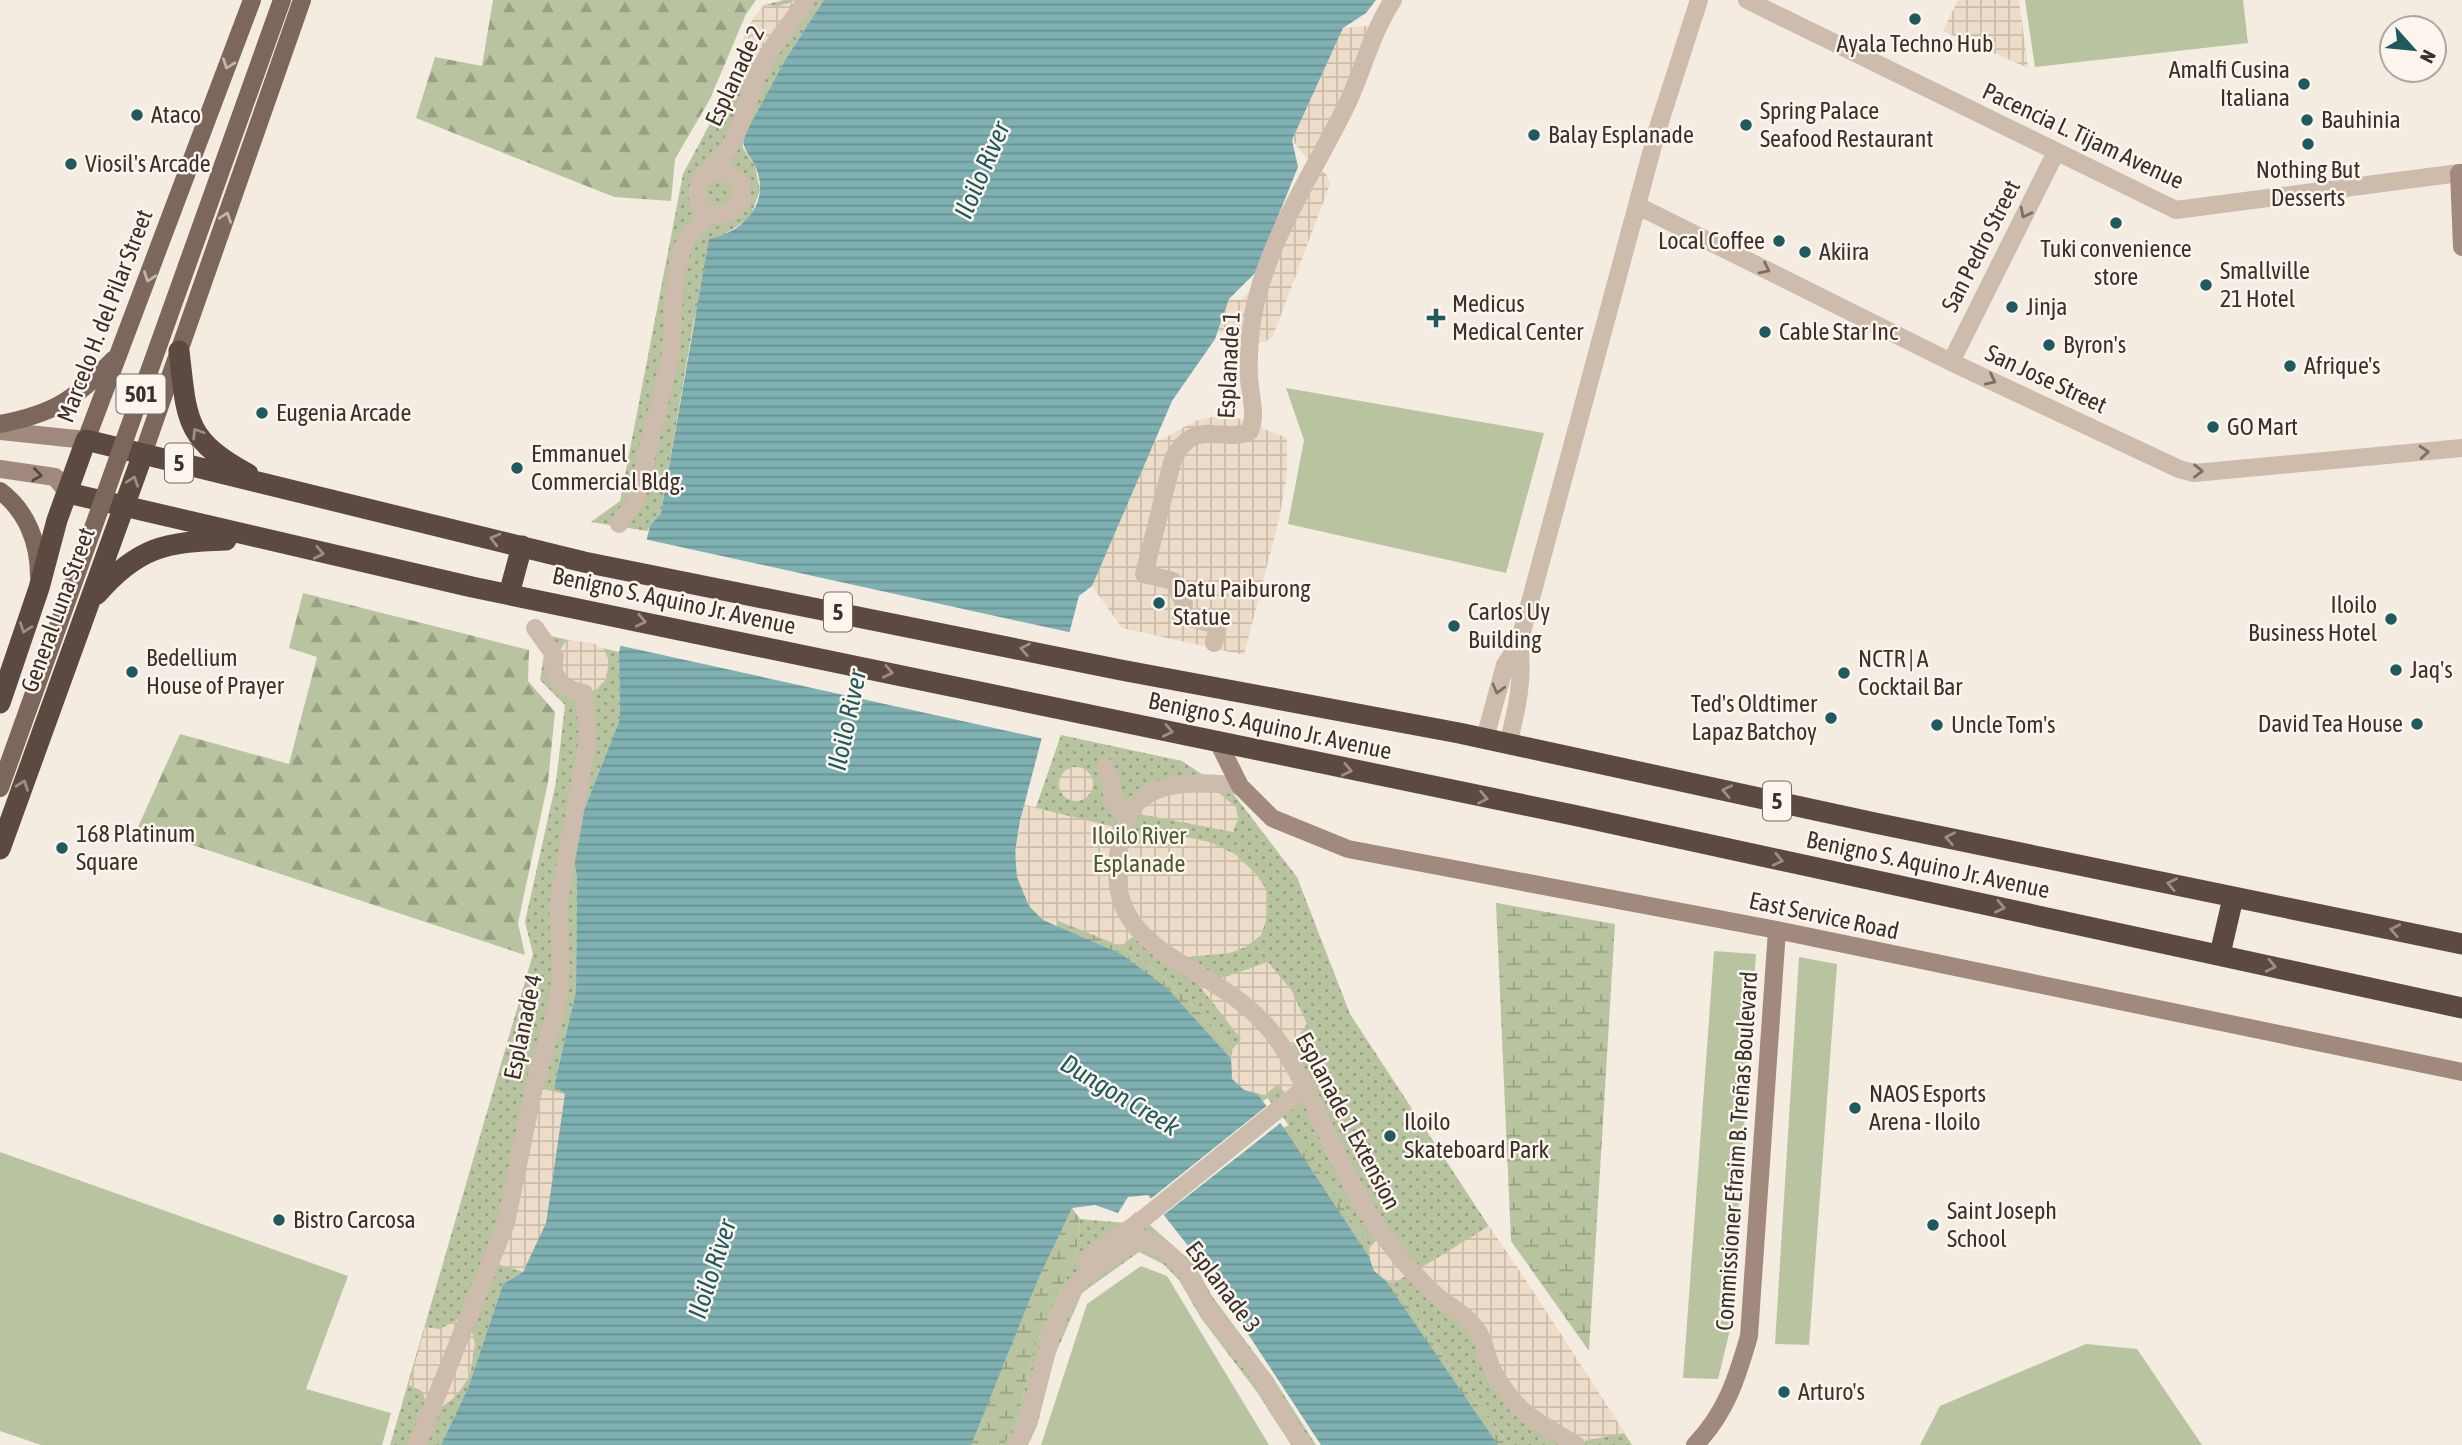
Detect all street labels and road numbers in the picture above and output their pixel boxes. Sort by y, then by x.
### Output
street label: Esplanade 2 [700,21,769,130]
street label: Pacencia L. Tijam Avenue [1978,77,2188,194]
street label: San Pedro Street [1936,175,2025,316]
street label: Marcelo H. del Pilar Street [52,206,158,426]
street label: Esplanade 1 [1212,311,1245,419]
street label: San Jose Street [1981,339,2111,418]
road number: 501 [116,374,166,414]
road number: 5 [165,444,193,482]
street label: General Luna Street [15,524,100,696]
street label: Benigno S. Aquino Jr. Avenue [550,562,798,639]
road number: 5 [824,592,852,632]
street label: Benigno S. Aquino Jr. Avenue [1146,687,1394,764]
road number: 5 [1763,782,1791,820]
street label: Benigno S. Aquino Jr. Avenue [1804,826,2052,903]
street label: East Service Road [1747,886,1901,945]
street label: Commissioner Efraim B. Treñas Boulevard [1710,970,1763,1332]
street label: Esplanade 4 [498,972,547,1082]
street label: Esplanade 1 Extension [1290,1028,1407,1214]
street label: Esplanade 3 [1180,1236,1266,1338]

